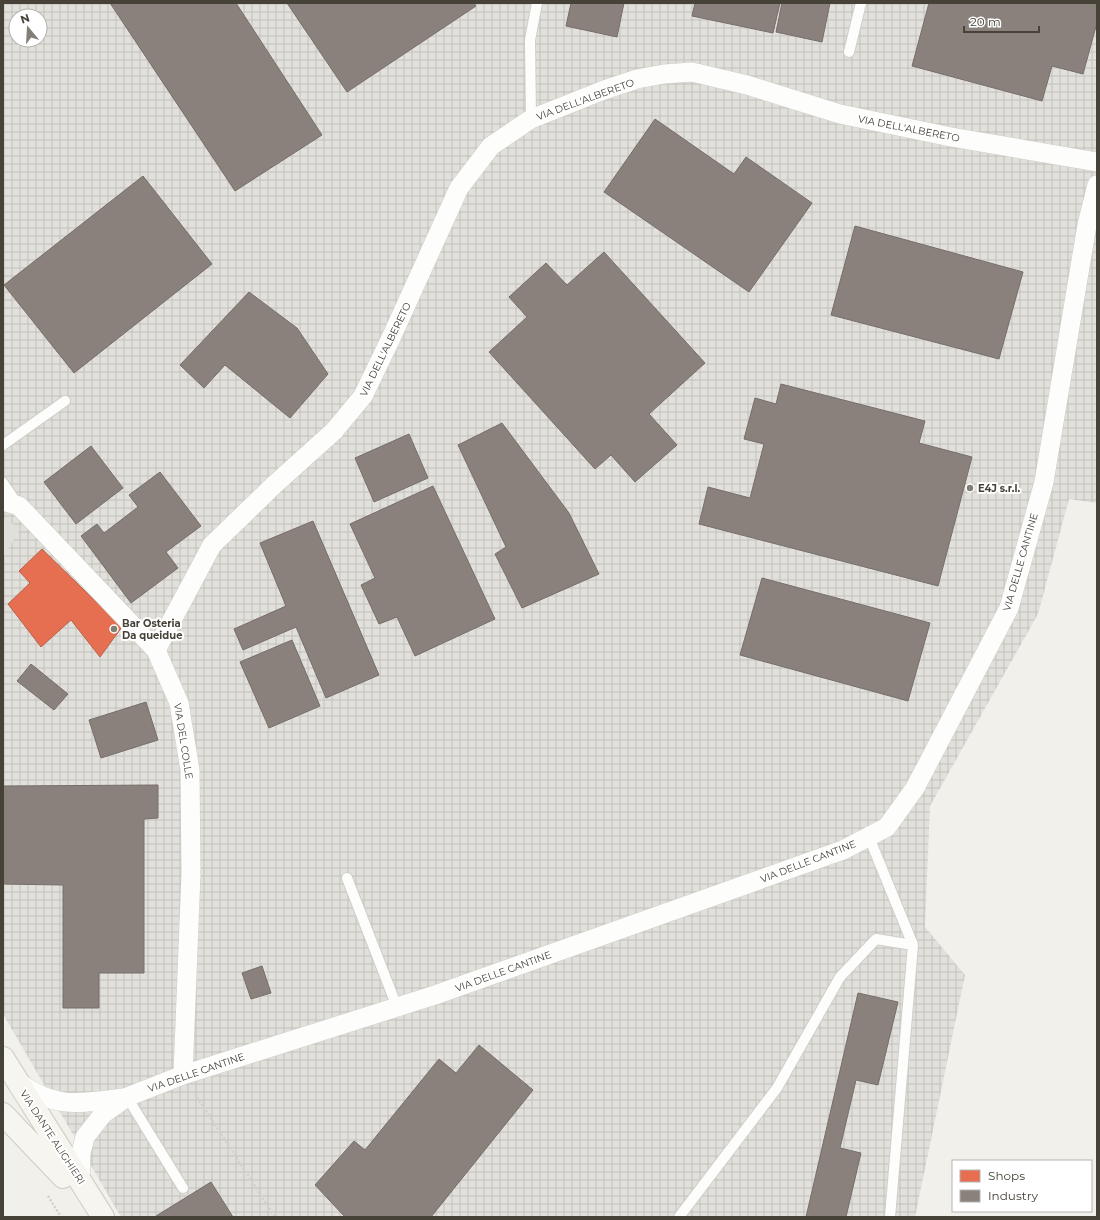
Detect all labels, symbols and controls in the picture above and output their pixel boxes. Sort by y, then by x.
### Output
north arrow [8,8,48,48]
scale bar [964,8,1039,34]
text: N [19,10,31,27]
text: 20 m [970,14,1001,29]
street label: VIA DELL'ALBERETO [534,76,636,123]
street label: VIA DELL'ALBERETO [857,112,961,145]
street label: VIA DELL'ALBERETO [357,300,414,398]
place label: E4J s.r.l. [978,482,1020,495]
marker: E4J s.r.l. [965,483,975,493]
street label: VIA DELLE CANTINE [1000,511,1041,613]
place label: Bar Osteria Da queidue [122,617,182,642]
marker: Bar Osteria Da queidue [109,624,119,634]
street label: VIA DEL COLLE [171,702,196,780]
street label: VIA DELLE CANTINE [758,837,858,886]
street label: VIA DELLE CANTINE [453,948,553,995]
street label: VIA DELLE CANTINE [146,1050,247,1095]
street label: VIA DANTE ALIGHIERI [17,1088,88,1187]
legend [952,1160,1092,1212]
text: Shops [988,1168,1025,1183]
text: Industry [988,1188,1038,1203]

